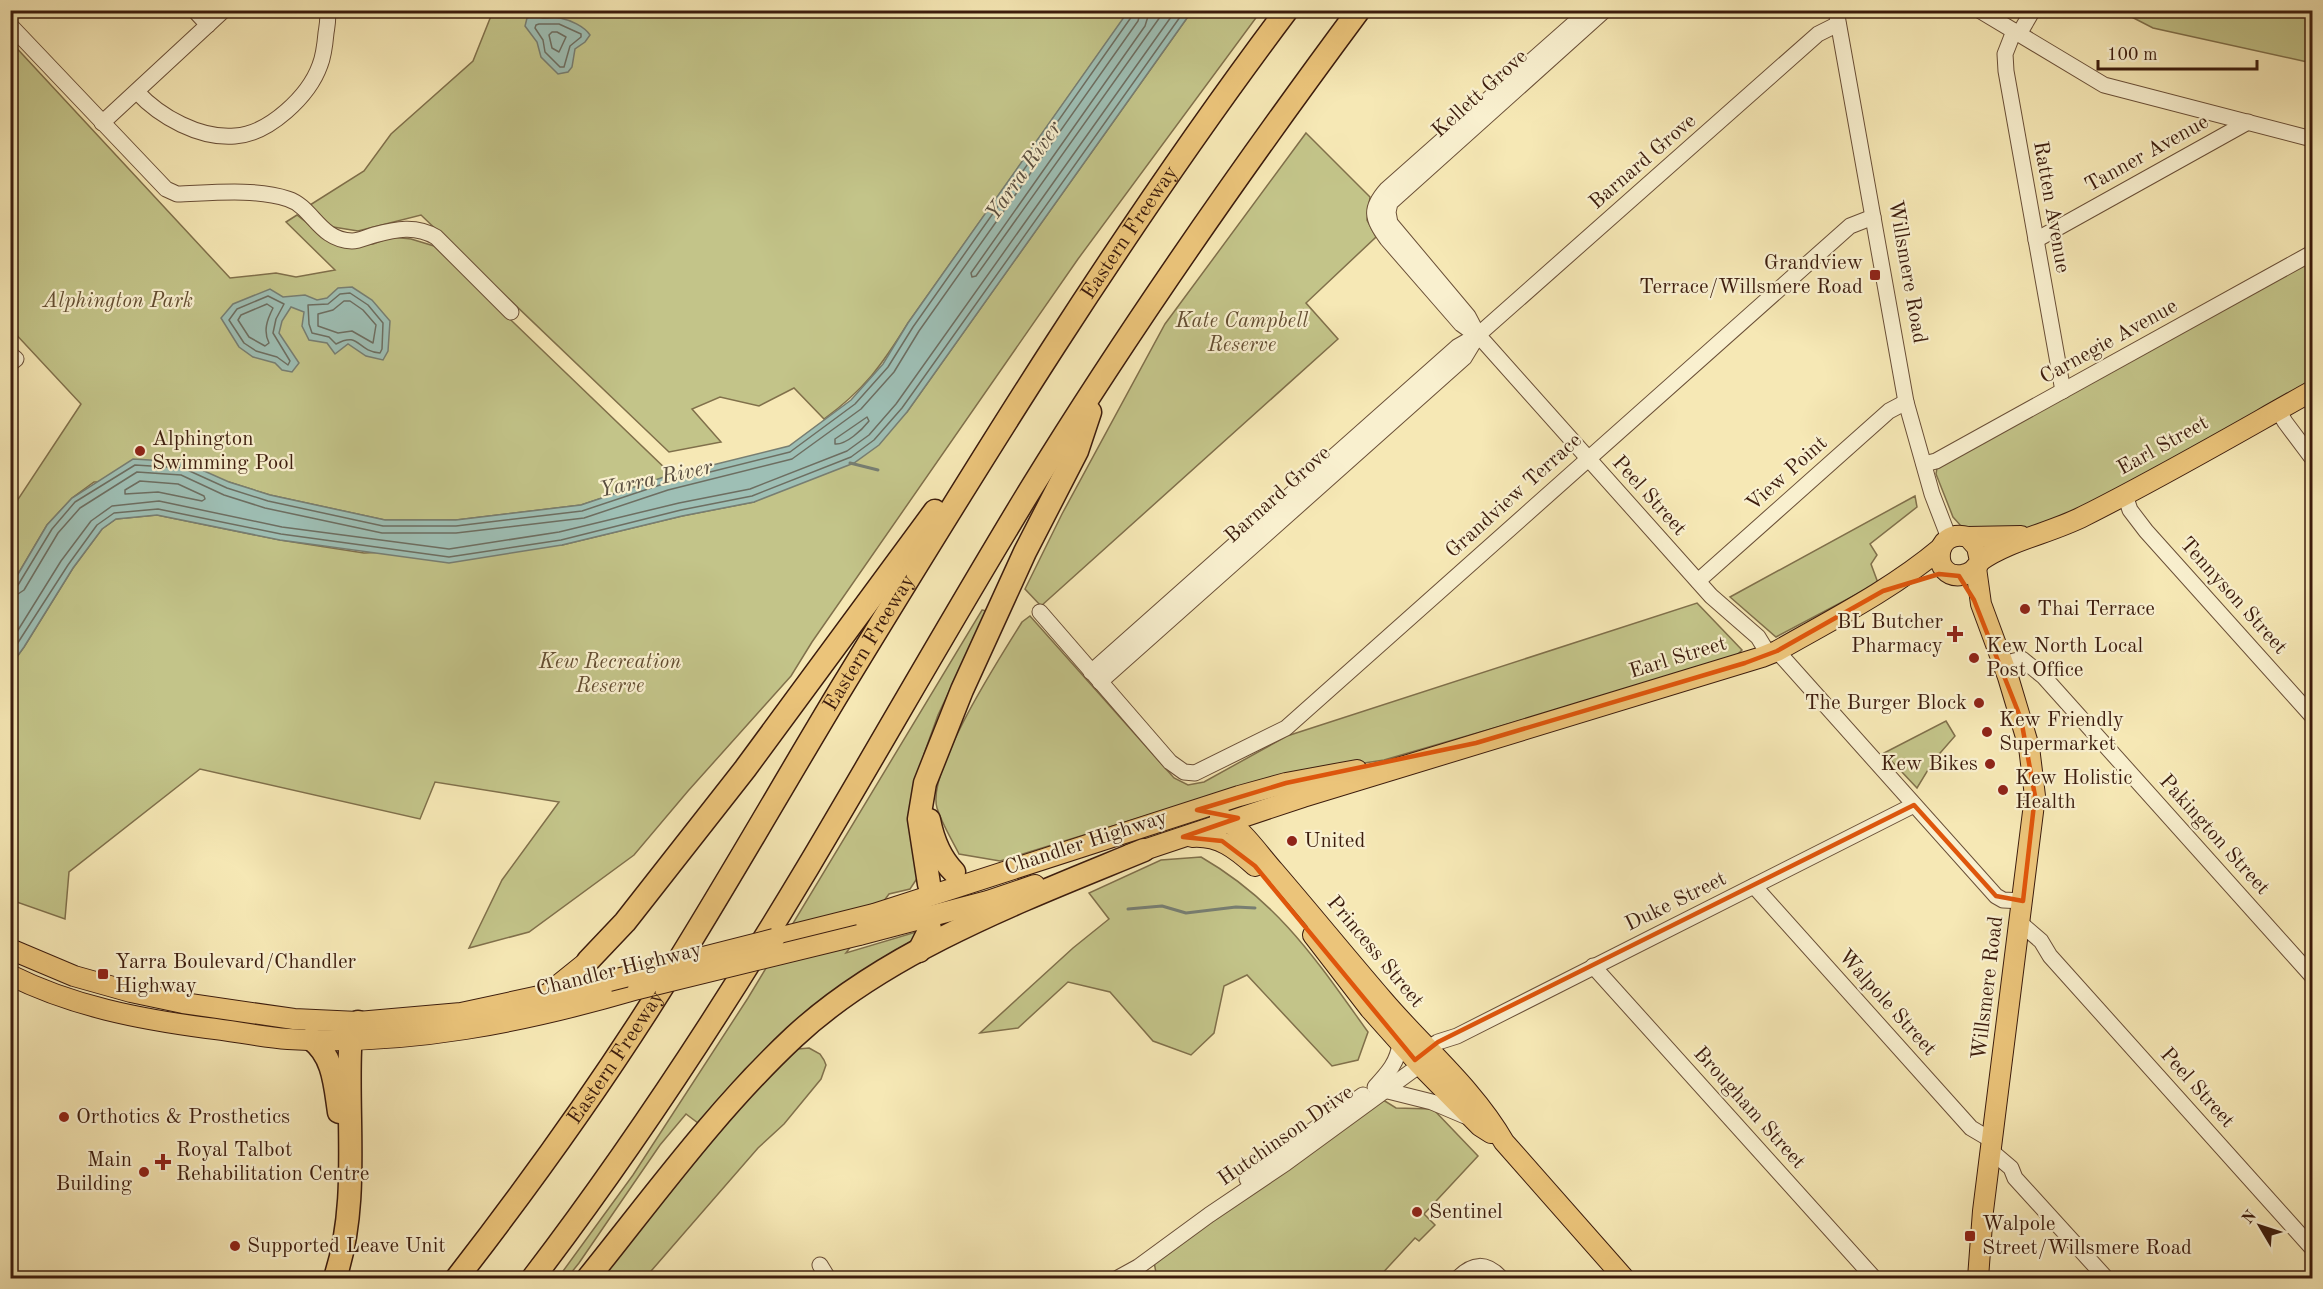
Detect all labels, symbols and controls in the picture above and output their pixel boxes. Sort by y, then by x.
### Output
scale bar [2098,33,2257,71]
street label: Kellett Grove [1428,46,1532,142]
text: 100 m [2107,46,2158,64]
street label: Barnard Grove [1586,110,1700,214]
street label: Tanner Avenue [2082,111,2212,197]
water label: Yarra River [982,117,1066,224]
street label: Ratten Avenue [2029,139,2073,275]
street label: Eastern Freeway [1077,162,1182,303]
street label: Willsmere Road [1884,199,1930,345]
place label: Grandview Terrace/Willsmere Road [1639,253,1863,298]
marker: Grandview Terrace/Willsmere Road [1868,268,1882,282]
park label: Alphington Park [42,291,193,312]
street label: Carnegie Avenue [2037,296,2181,388]
park label: Kate Campbell Reserve [1175,311,1308,356]
street label: Earl Street [2114,412,2212,480]
place label: Alphington Swimming Pool [152,429,295,474]
street label: Grandview Terrace [1442,430,1586,562]
street label: View Point [1743,432,1831,516]
street label: Barnard Grove [1221,442,1335,548]
marker: Alphington Swimming Pool [133,444,147,458]
street label: Peel Street [1608,452,1690,540]
water label: Yarra River [597,456,715,502]
street label: Tennyson Street [2175,533,2291,659]
street label: Eastern Freeway [820,571,919,715]
place label: Thai Terrace [2037,599,2155,620]
marker: Thai Terrace [2018,602,2032,616]
place label: BL Butcher Pharmacy [1837,612,1943,657]
marker: BL Butcher Pharmacy [1948,627,1962,641]
street label: Earl Street [1627,633,1729,683]
place label: Kew North Local Post Office [1986,636,2144,681]
marker: Kew North Local Post Office [1967,651,1981,665]
park label: Kew Recreation Reserve [538,652,681,697]
place label: The Burger Block [1805,693,1967,714]
marker: The Burger Block [1972,696,1986,710]
place label: Kew Friendly Supermarket [1999,710,2124,755]
marker: Kew Friendly Supermarket [1980,725,1994,739]
place label: Kew Bikes [1880,754,1978,775]
marker: Kew Bikes [1983,757,1997,771]
place label: Kew Holistic Health [2015,768,2132,813]
street label: Pakington Street [2155,771,2273,899]
marker: Kew Holistic Health [1996,783,2010,797]
street label: Chandler Highway [1002,807,1170,879]
place label: United [1304,831,1365,852]
marker: United [1285,834,1299,848]
street label: Duke Street [1622,869,1730,935]
street label: Princess Street [1322,892,1428,1012]
street label: Willsmere Road [1969,915,2007,1061]
street label: Chandler Highway [534,939,704,1001]
street label: Walpole Street [1834,946,1940,1060]
place label: Yarra Boulevard/Chandler Highway [115,952,357,997]
marker: Yarra Boulevard/Chandler Highway [96,967,110,981]
street label: Eastern Freeway [564,987,668,1128]
street label: Brougham Street [1689,1043,1809,1173]
street label: Peel Street [2156,1044,2238,1132]
street label: Hutchinson Drive [1214,1082,1358,1190]
place label: Orthotics & Prosthetics [76,1107,290,1128]
marker: Orthotics & Prosthetics [57,1110,71,1124]
place label: Royal Talbot Rehabilitation Centre [176,1140,369,1185]
place label: Main Building [56,1150,133,1195]
marker: Royal Talbot Rehabilitation Centre [154,1153,172,1171]
marker: Main Building [137,1165,151,1179]
north arrow [2230,1196,2290,1256]
place label: Sentinel [1429,1202,1503,1223]
marker: Sentinel [1410,1205,1424,1219]
text: N [2240,1207,2260,1228]
place label: Walpole Street/Willsmere Road [1982,1214,2192,1259]
marker: Walpole Street/Willsmere Road [1963,1229,1977,1243]
place label: Supported Leave Unit [247,1236,446,1257]
marker: Supported Leave Unit [228,1239,242,1253]

